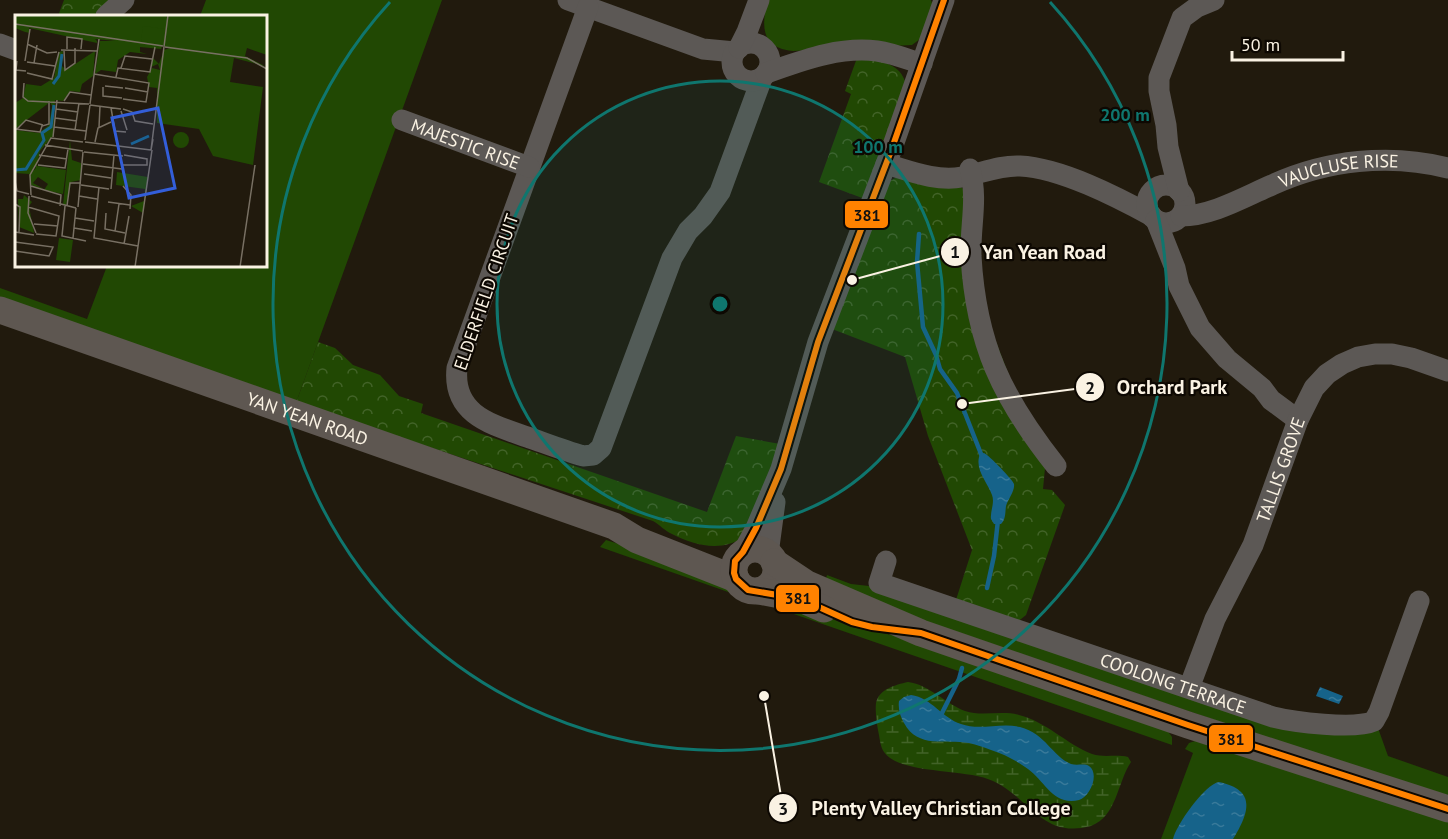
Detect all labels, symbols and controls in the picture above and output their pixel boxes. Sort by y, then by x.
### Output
inset map [15,15,267,267]
scale bar [1232,24,1343,62]
text: 50 m [1241,33,1280,56]
text: 200 m [1100,103,1150,126]
street label: MAJESTIC RISE [408,113,523,174]
text: 100 m [853,135,903,158]
street label: VAUCLUSE RISE [1274,149,1399,193]
line badge: 381 [844,200,889,229]
text: 381 [853,205,881,225]
street label: ELDERFIELD CIRCUIT [448,211,524,373]
callout: Yan Yean Road [940,233,1118,271]
text: Yan Yean Road [981,239,1106,265]
text: 1 [950,240,960,263]
centre of rings [710,294,730,314]
callout: Orchard Park [1075,368,1239,406]
text: Orchard Park [1117,374,1227,400]
text: 2 [1085,376,1095,399]
street label: YAN YEAN ROAD [244,386,371,450]
street label: TALLIS GROVE [1251,414,1310,525]
line badge: 381 [775,584,820,613]
text: 381 [784,588,812,608]
street label: COOLONG TERRACE [1097,648,1249,719]
line badge: 381 [1208,724,1254,753]
text: 381 [1217,729,1245,749]
callout: Plenty Valley Christian College [768,789,1083,827]
text: Plenty Valley Christian College [811,795,1071,821]
text: 3 [778,797,788,820]

